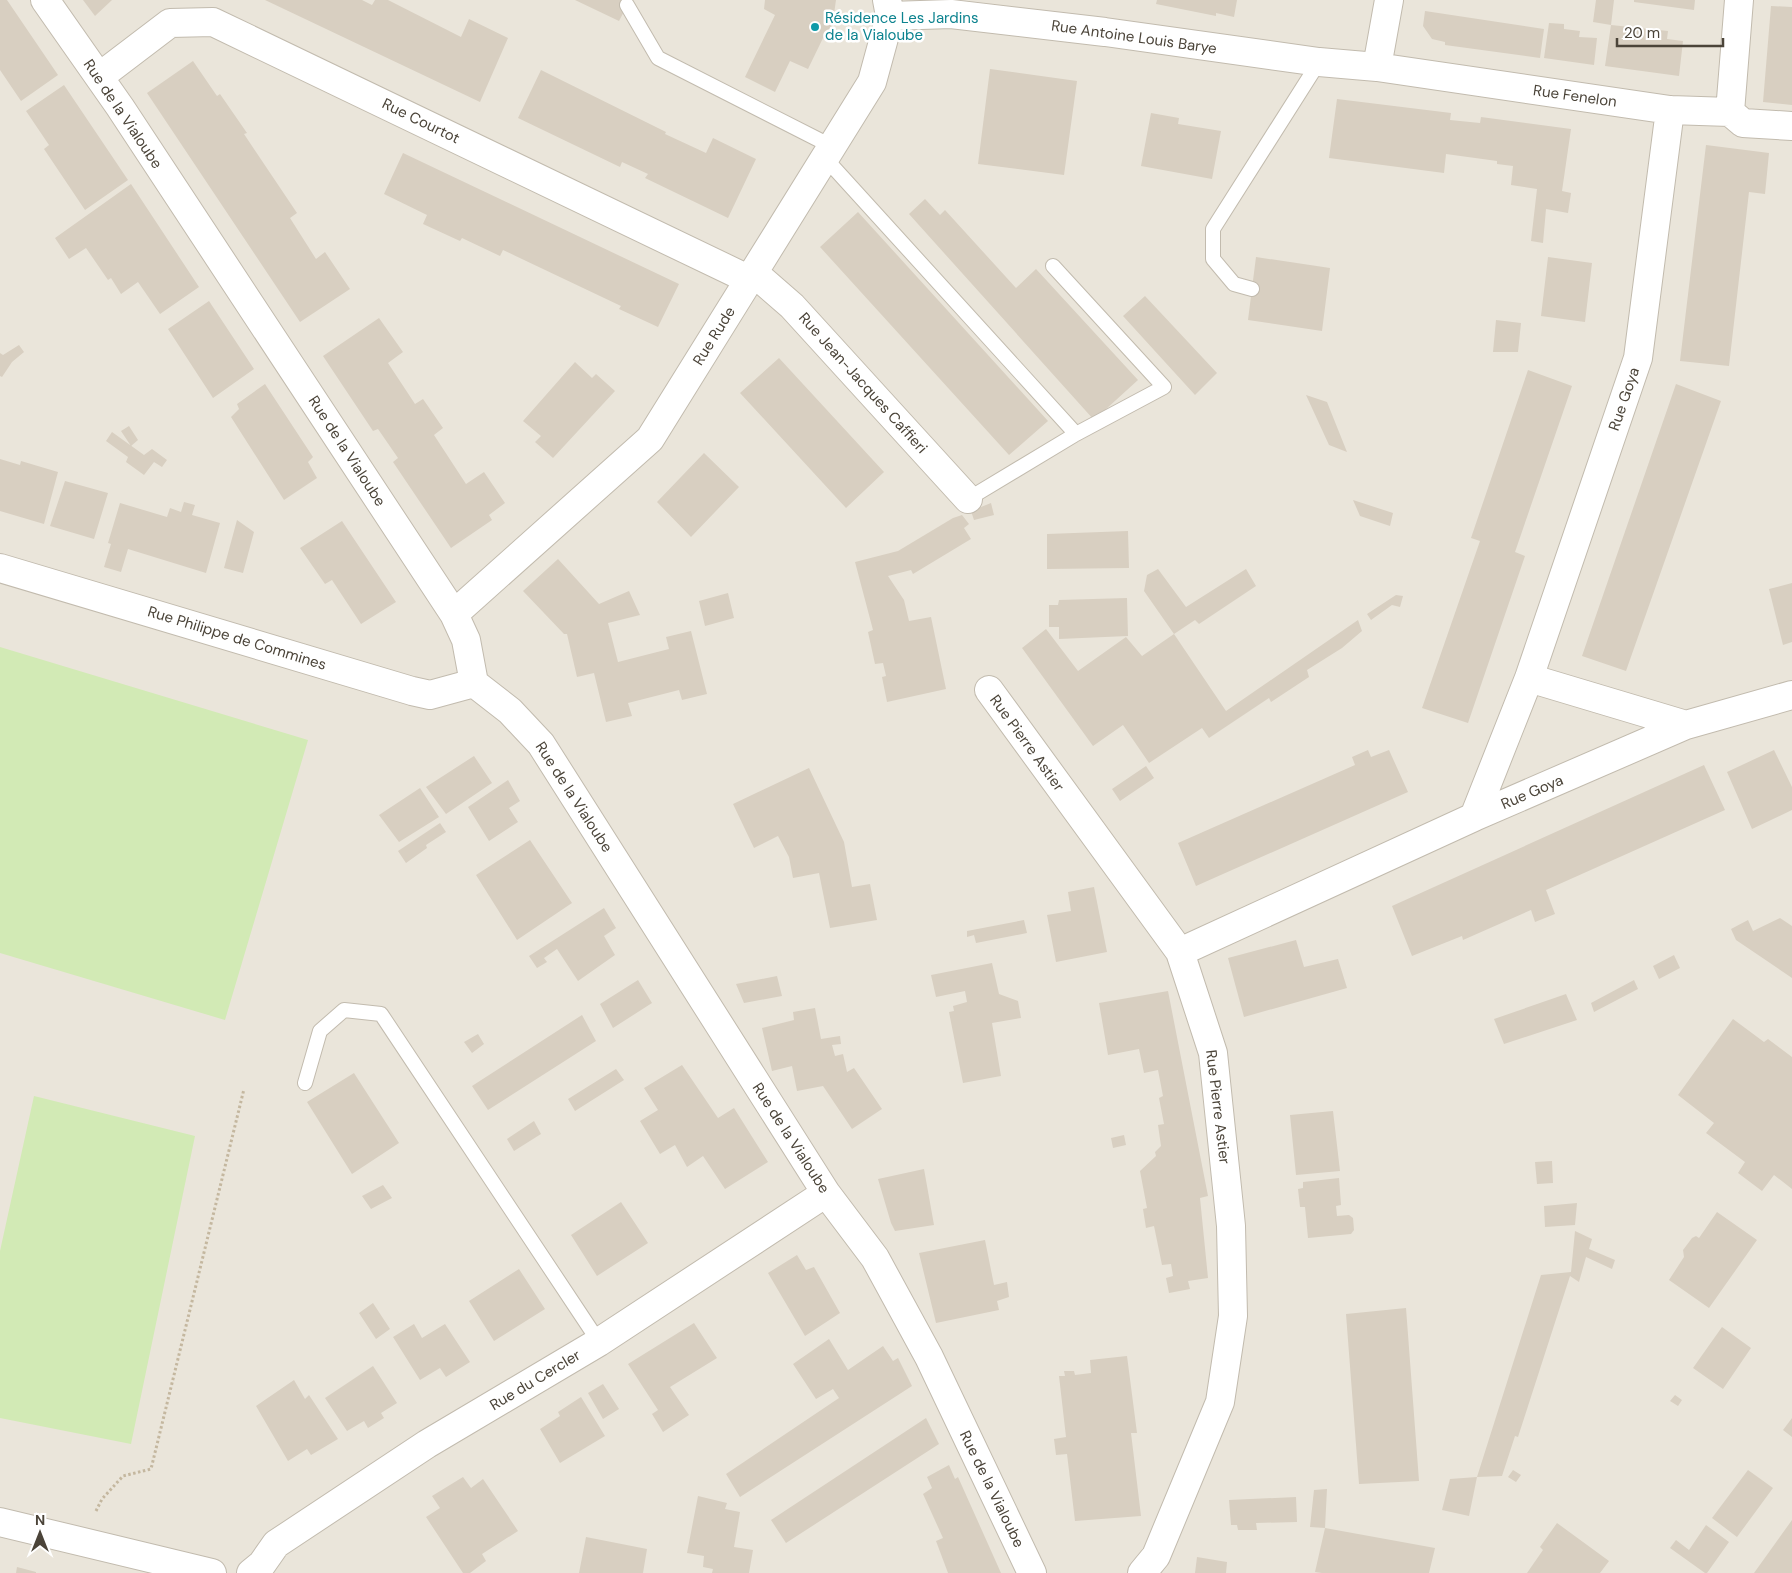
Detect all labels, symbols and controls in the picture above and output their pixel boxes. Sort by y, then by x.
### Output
place label: Résidence Les Jardins de la Vialoube [825,8,978,45]
street label: Rue Antoine Louis Barye [1050,15,1218,59]
scale bar [1617,15,1723,47]
marker: Résidence Les Jardins de la Vialoube [809,21,821,33]
text: 20 m [1624,23,1660,43]
street label: Rue de la Vialoube [79,55,167,173]
street label: Rue Fenelon [1532,80,1618,112]
street label: Rue Courtot [379,94,463,148]
street label: Rue Rude [688,303,740,369]
street label: Rue Jean-Jacques Caffieri [794,308,932,458]
street label: Rue Goya [1604,365,1644,433]
street label: Rue de la Vialoube [304,392,390,510]
street label: Rue Philippe de Commines [145,601,329,675]
street label: Rue Pierre Astier [985,691,1069,796]
street label: Rue de la Vialoube [531,738,617,856]
street label: Rue Goya [1498,770,1566,814]
street label: Rue Pierre Astier [1201,1049,1235,1166]
street label: Rue de la Vialoube [748,1079,834,1197]
street label: Rue du Cercler [486,1345,584,1415]
street label: Rue de la Vialoube [955,1427,1029,1551]
north arrow [15,1508,65,1558]
text: N [35,1511,45,1529]

